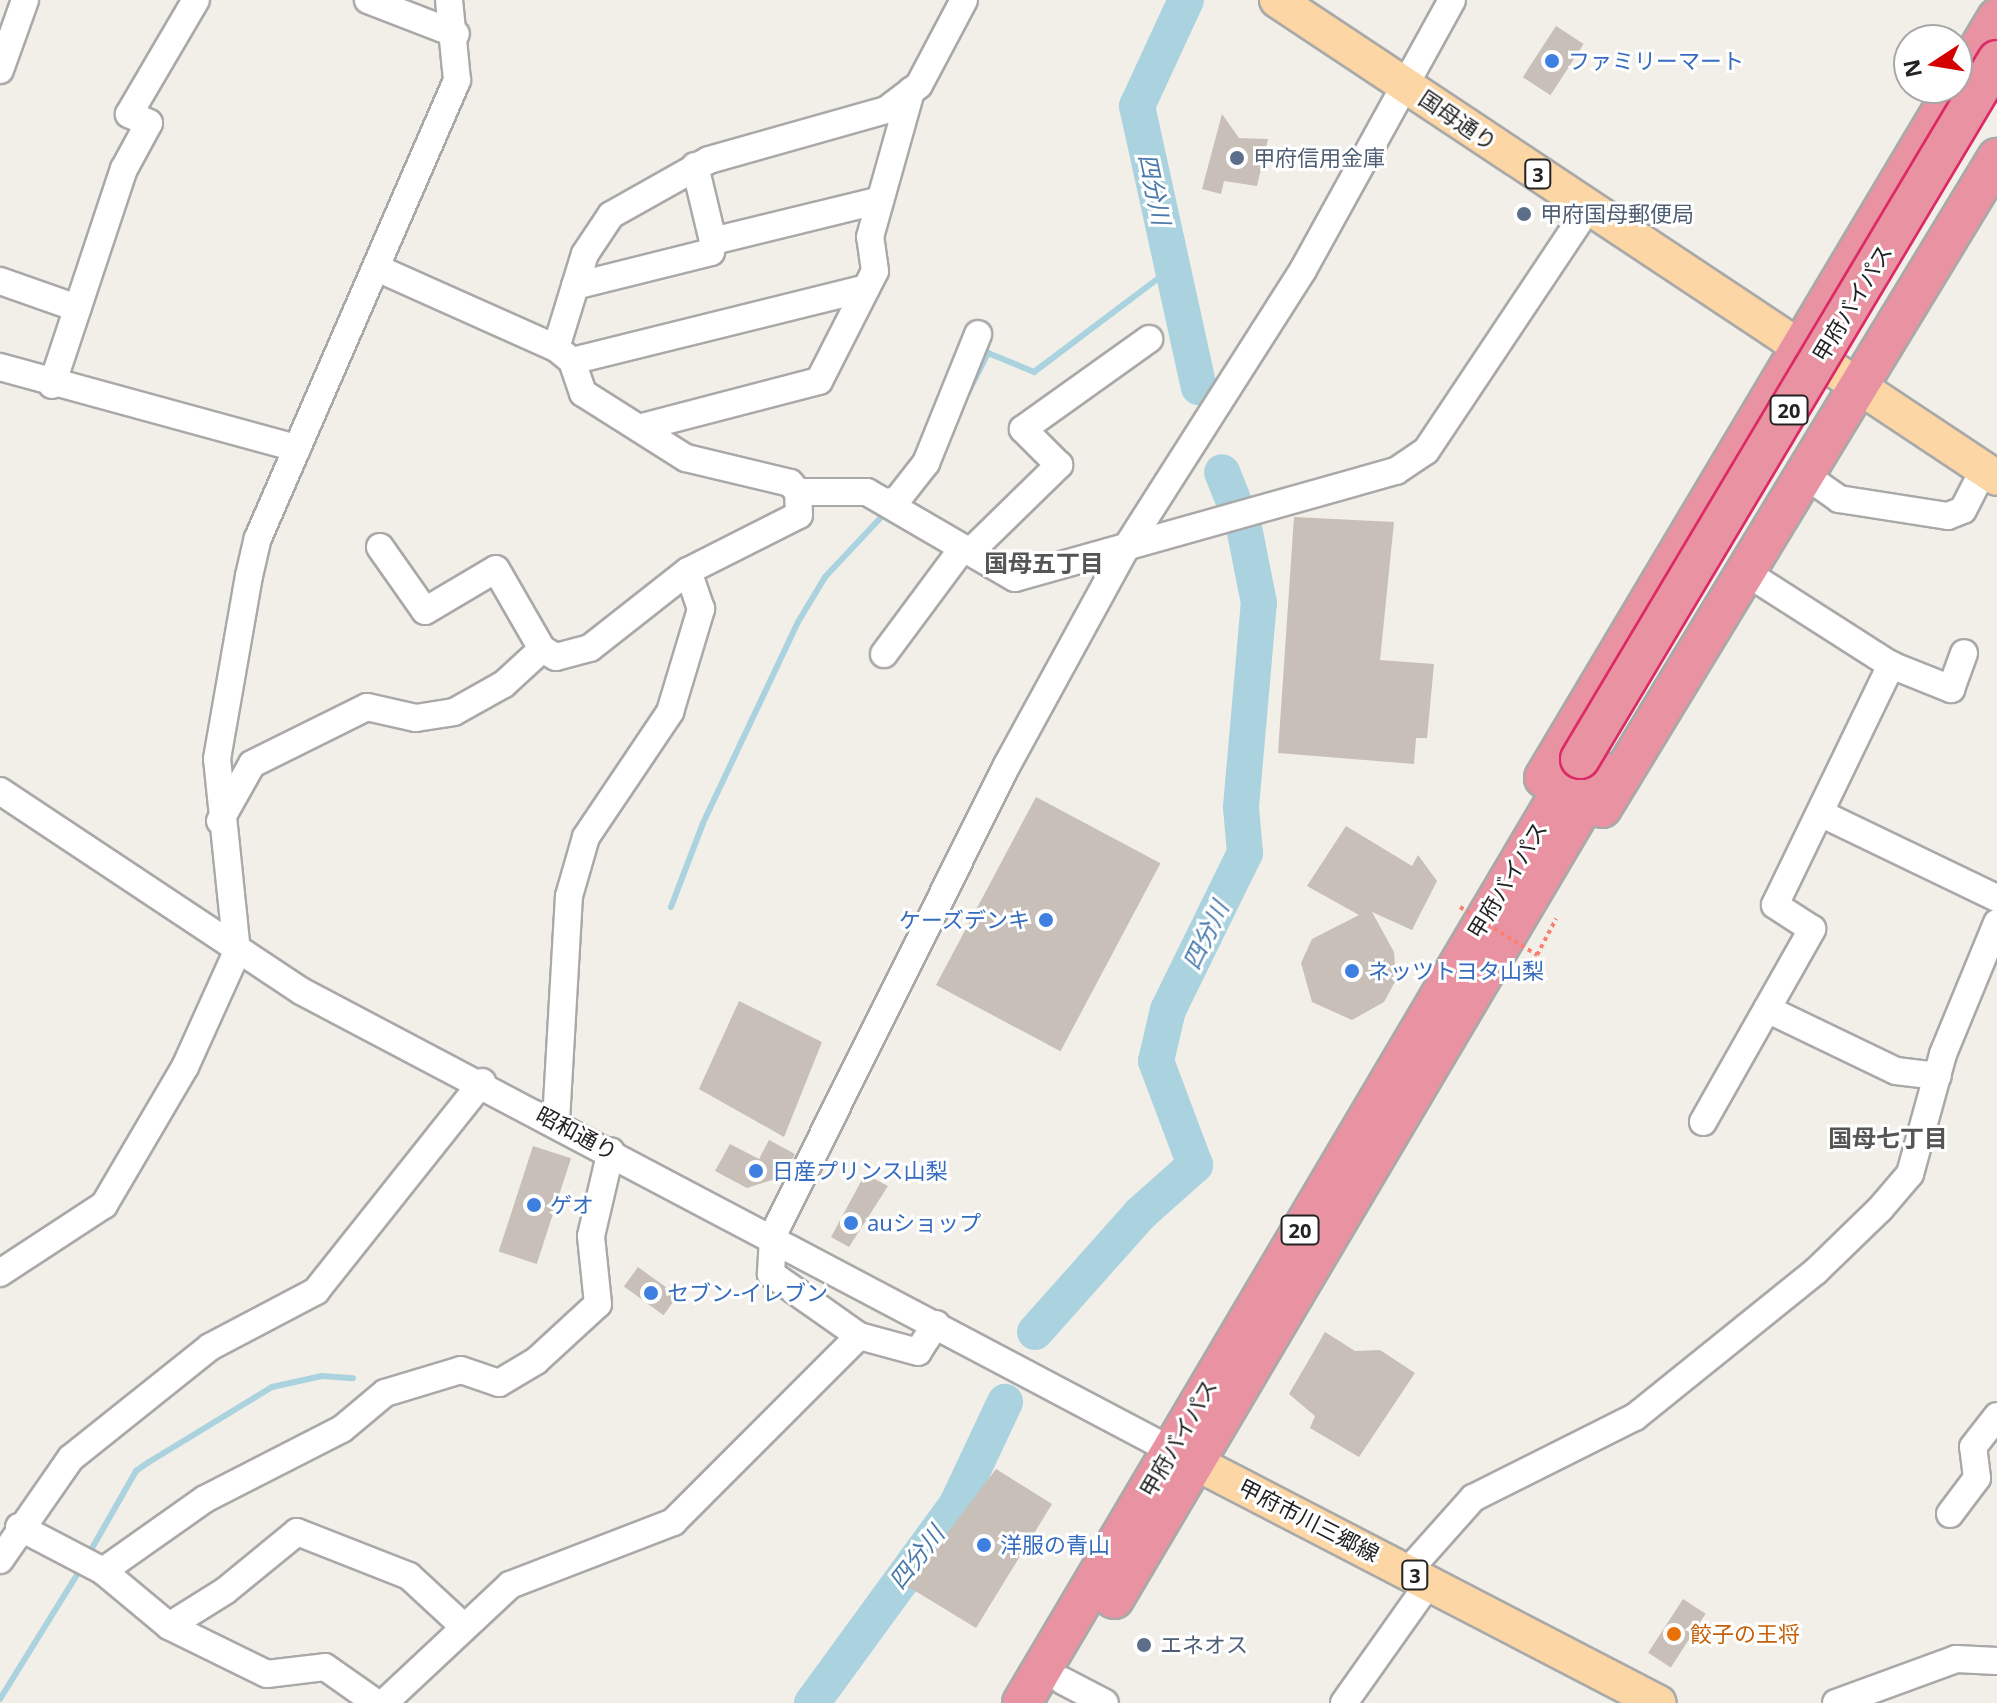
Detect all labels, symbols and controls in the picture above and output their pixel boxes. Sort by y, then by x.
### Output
north arrow [1893,24,1973,104]
place label: ファミリーマート [1568,48,1744,74]
marker: ファミリーマート [1543,52,1561,70]
text: N [1895,57,1928,80]
street label: 国母通り [1414,84,1502,156]
place label: 甲府信用金庫 [1253,145,1385,171]
marker: 甲府信用金庫 [1228,149,1246,167]
water label: 四分川 [1133,151,1177,227]
road number: 3 [1524,158,1552,190]
place label: 甲府国母郵便局 [1540,201,1694,227]
marker: 甲府国母郵便局 [1515,205,1533,223]
street label: 甲府バイパス [1807,240,1897,366]
road number: 20 [1769,394,1809,426]
district label: 国母五丁目 [984,549,1104,577]
street label: 甲府バイパス [1462,817,1552,943]
water label: 四分川 [1176,896,1234,974]
place label: ケーズデンキ [898,907,1030,933]
marker: ケーズデンキ [1037,911,1055,929]
place label: ネッツトヨタ山梨 [1368,958,1544,984]
marker: ネッツトヨタ山梨 [1343,962,1361,980]
street label: 昭和通り [532,1101,622,1165]
district label: 国母七丁目 [1828,1124,1948,1152]
place label: 日産プリンス山梨 [772,1158,948,1184]
marker: 日産プリンス山梨 [747,1162,765,1180]
place label: ゲオ [550,1192,594,1218]
marker: ゲオ [525,1196,543,1214]
place label: auショップ [867,1210,981,1236]
marker: auショップ [842,1214,860,1232]
road number: 20 [1280,1214,1320,1246]
place label: セブン-イレブン [667,1280,828,1306]
marker: セブン-イレブン [642,1284,660,1302]
street label: 甲府バイパス [1134,1374,1222,1502]
street label: 甲府市川三郷線 [1234,1473,1384,1567]
water label: 四分川 [882,1520,950,1594]
place label: 洋服の青山 [1000,1532,1110,1558]
marker: 洋服の青山 [975,1536,993,1554]
road number: 3 [1401,1559,1429,1591]
place label: 餃子の王将 [1690,1621,1800,1647]
marker: 餃子の王将 [1665,1625,1683,1643]
place label: エネオス [1160,1632,1248,1658]
marker: エネオス [1135,1636,1153,1654]

